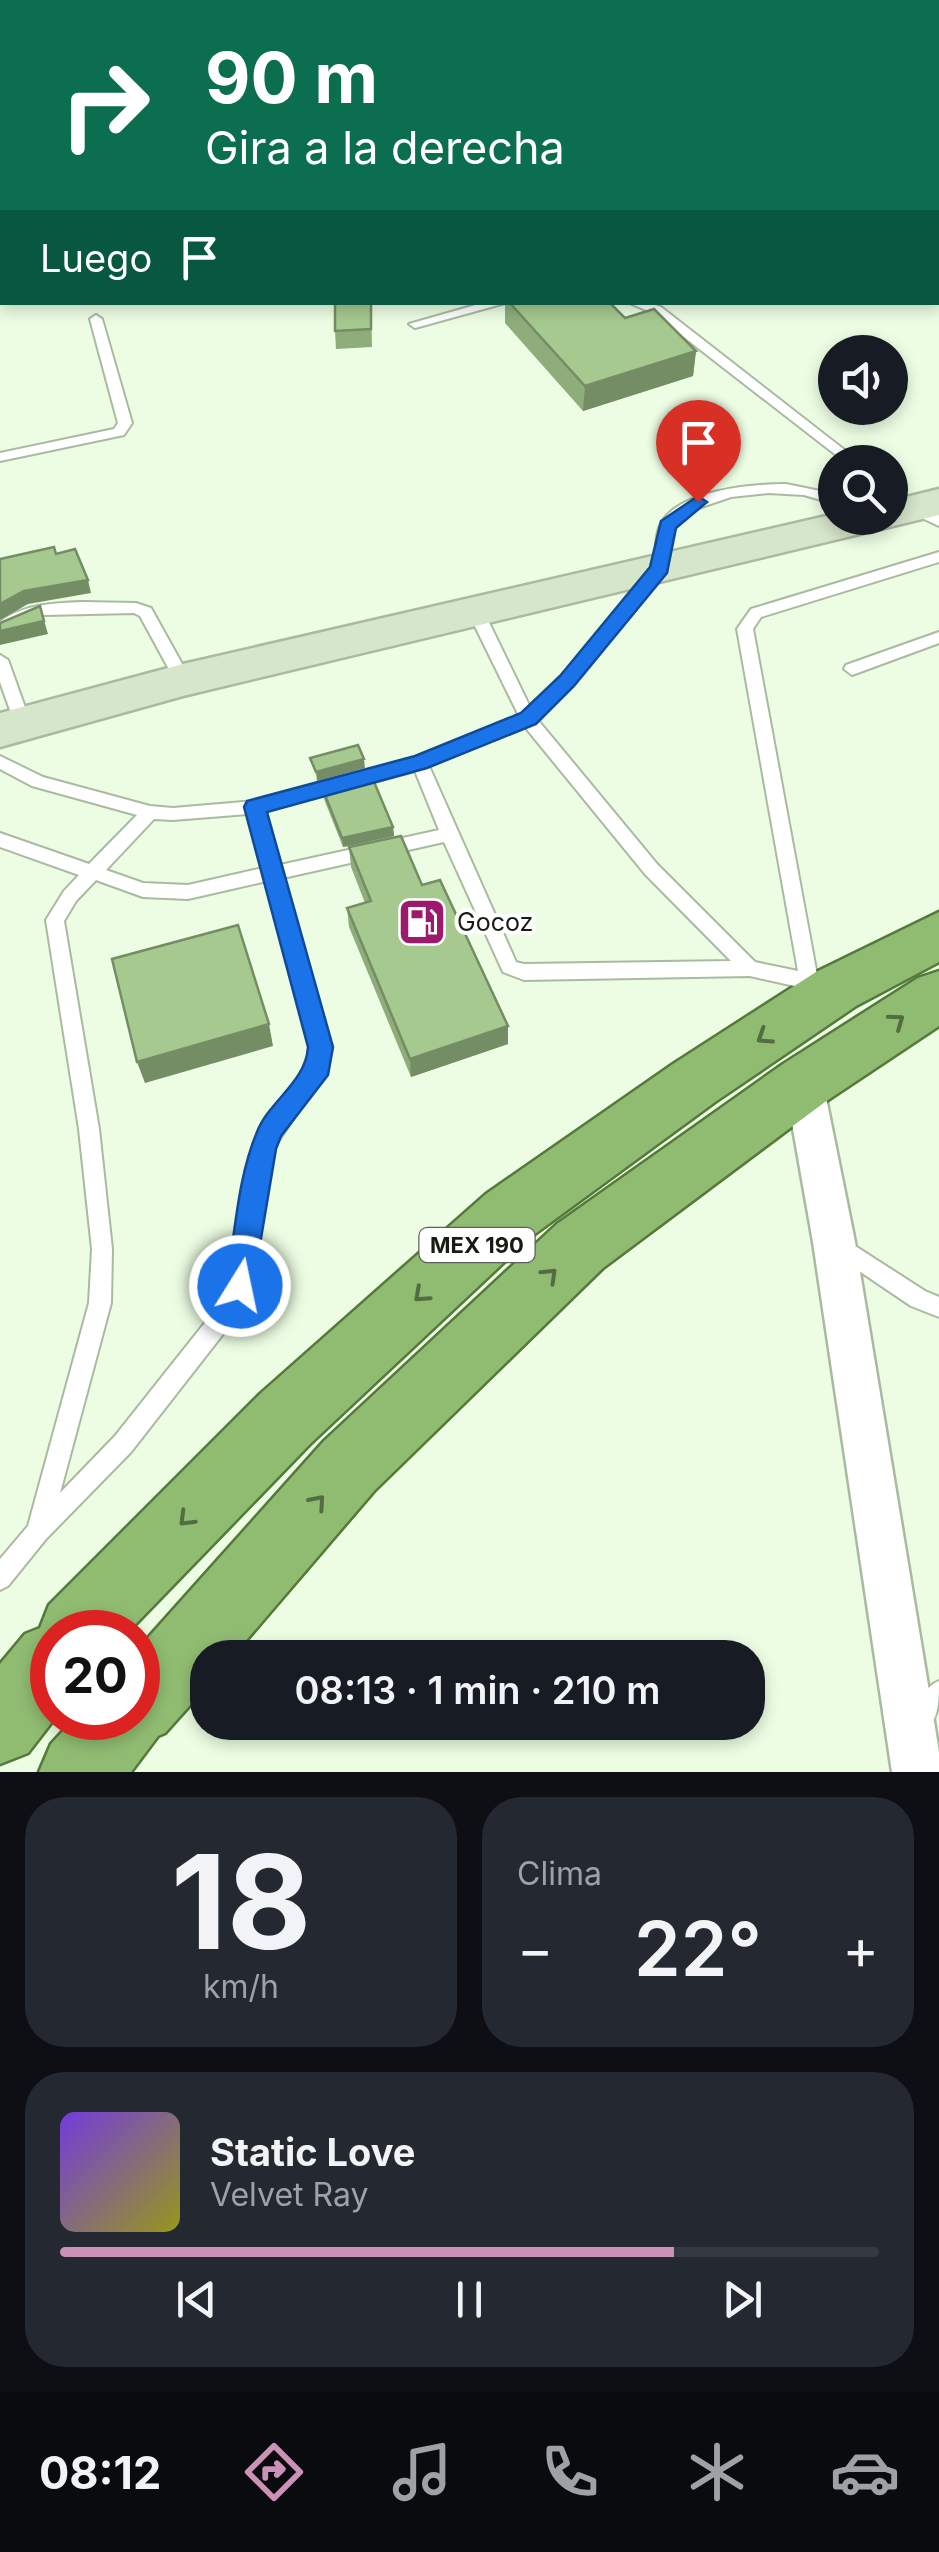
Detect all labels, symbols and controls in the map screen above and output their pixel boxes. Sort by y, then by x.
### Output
text: 90 m [205,35,378,120]
icon: right [40,40,170,170]
text: Gira a la derecha [205,120,565,175]
icon: arrive [172,230,227,285]
text: Luego [40,235,152,281]
map controls [818,335,908,535]
button: sound [818,335,908,425]
pin [656,400,741,503]
icon: arrive [671,415,726,470]
button: search [818,445,908,535]
fuel station icon: Gocoz [396,896,448,948]
place label: Gocoz [457,907,533,937]
one-way arrow [886,1015,904,1033]
one-way arrow [757,1024,775,1043]
road number: MEX 190 [420,1228,534,1262]
position arrow [188,1234,292,1338]
one-way arrow [539,1269,557,1287]
one-way arrow [414,1283,433,1301]
one-way arrow [306,1495,324,1514]
one-way arrow [180,1508,198,1526]
speed limit sign: 20 [30,1610,160,1740]
text: 08:13 · 1 min · 210 m [295,1667,660,1713]
text: 18 [171,1823,311,1980]
text: Clima [517,1854,602,1893]
text: 22° [634,1903,762,1994]
text: − [517,1916,553,1982]
text: + [843,1916,879,1982]
text: km/h [203,1967,279,2006]
text: Static Love [210,2129,415,2175]
text: Velvet Ray [210,2175,368,2214]
icon: previous [169,2272,224,2327]
icon: pause [442,2272,497,2327]
icon: next [715,2272,770,2327]
icon: directions [239,2437,309,2507]
icon: music [387,2437,457,2507]
icon: phone [535,2437,605,2507]
icon: climate [682,2437,752,2507]
icon: car [830,2437,900,2507]
text: 08:12 [39,2445,161,2500]

